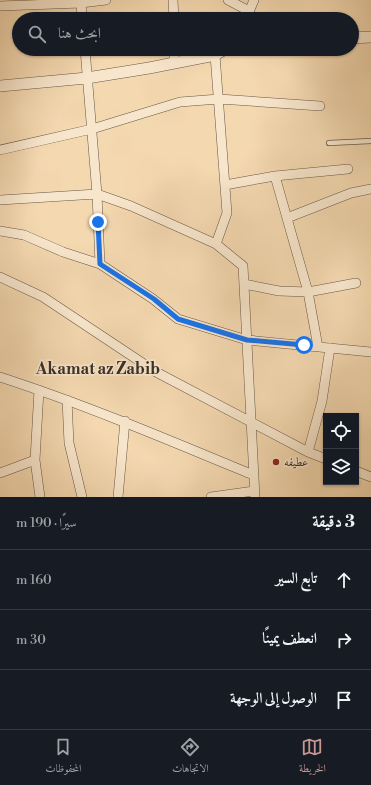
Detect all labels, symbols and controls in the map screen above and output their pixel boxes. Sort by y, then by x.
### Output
search box [12,12,359,56]
icon: search [26,23,48,45]
text: ابحث هنا [58,24,101,43]
route end [89,213,107,231]
route start [295,336,313,354]
district label: Akamat az Zabib [35,359,160,379]
map controls [323,413,359,485]
button: locate [323,413,359,449]
button: layers [323,449,359,485]
place label: عطيفه [284,455,309,470]
marker: عطيفه [271,457,281,467]
text: 3 دقيقة [312,511,355,533]
text: سيرًا · 190 m [16,515,77,531]
text: تابع السير [275,569,317,588]
icon: ahead [333,569,355,591]
text: 160 m [16,572,52,588]
text: انعطف يمينًا [262,629,317,648]
icon: right [333,629,355,651]
text: 30 m [16,632,46,648]
text: الوصول إلى الوجهة [230,689,317,708]
icon: arrive [333,689,355,711]
tab: المحفوظات [45,736,81,779]
tab: الاتجاهات [172,736,209,779]
tab: الخريطة [299,736,326,779]

